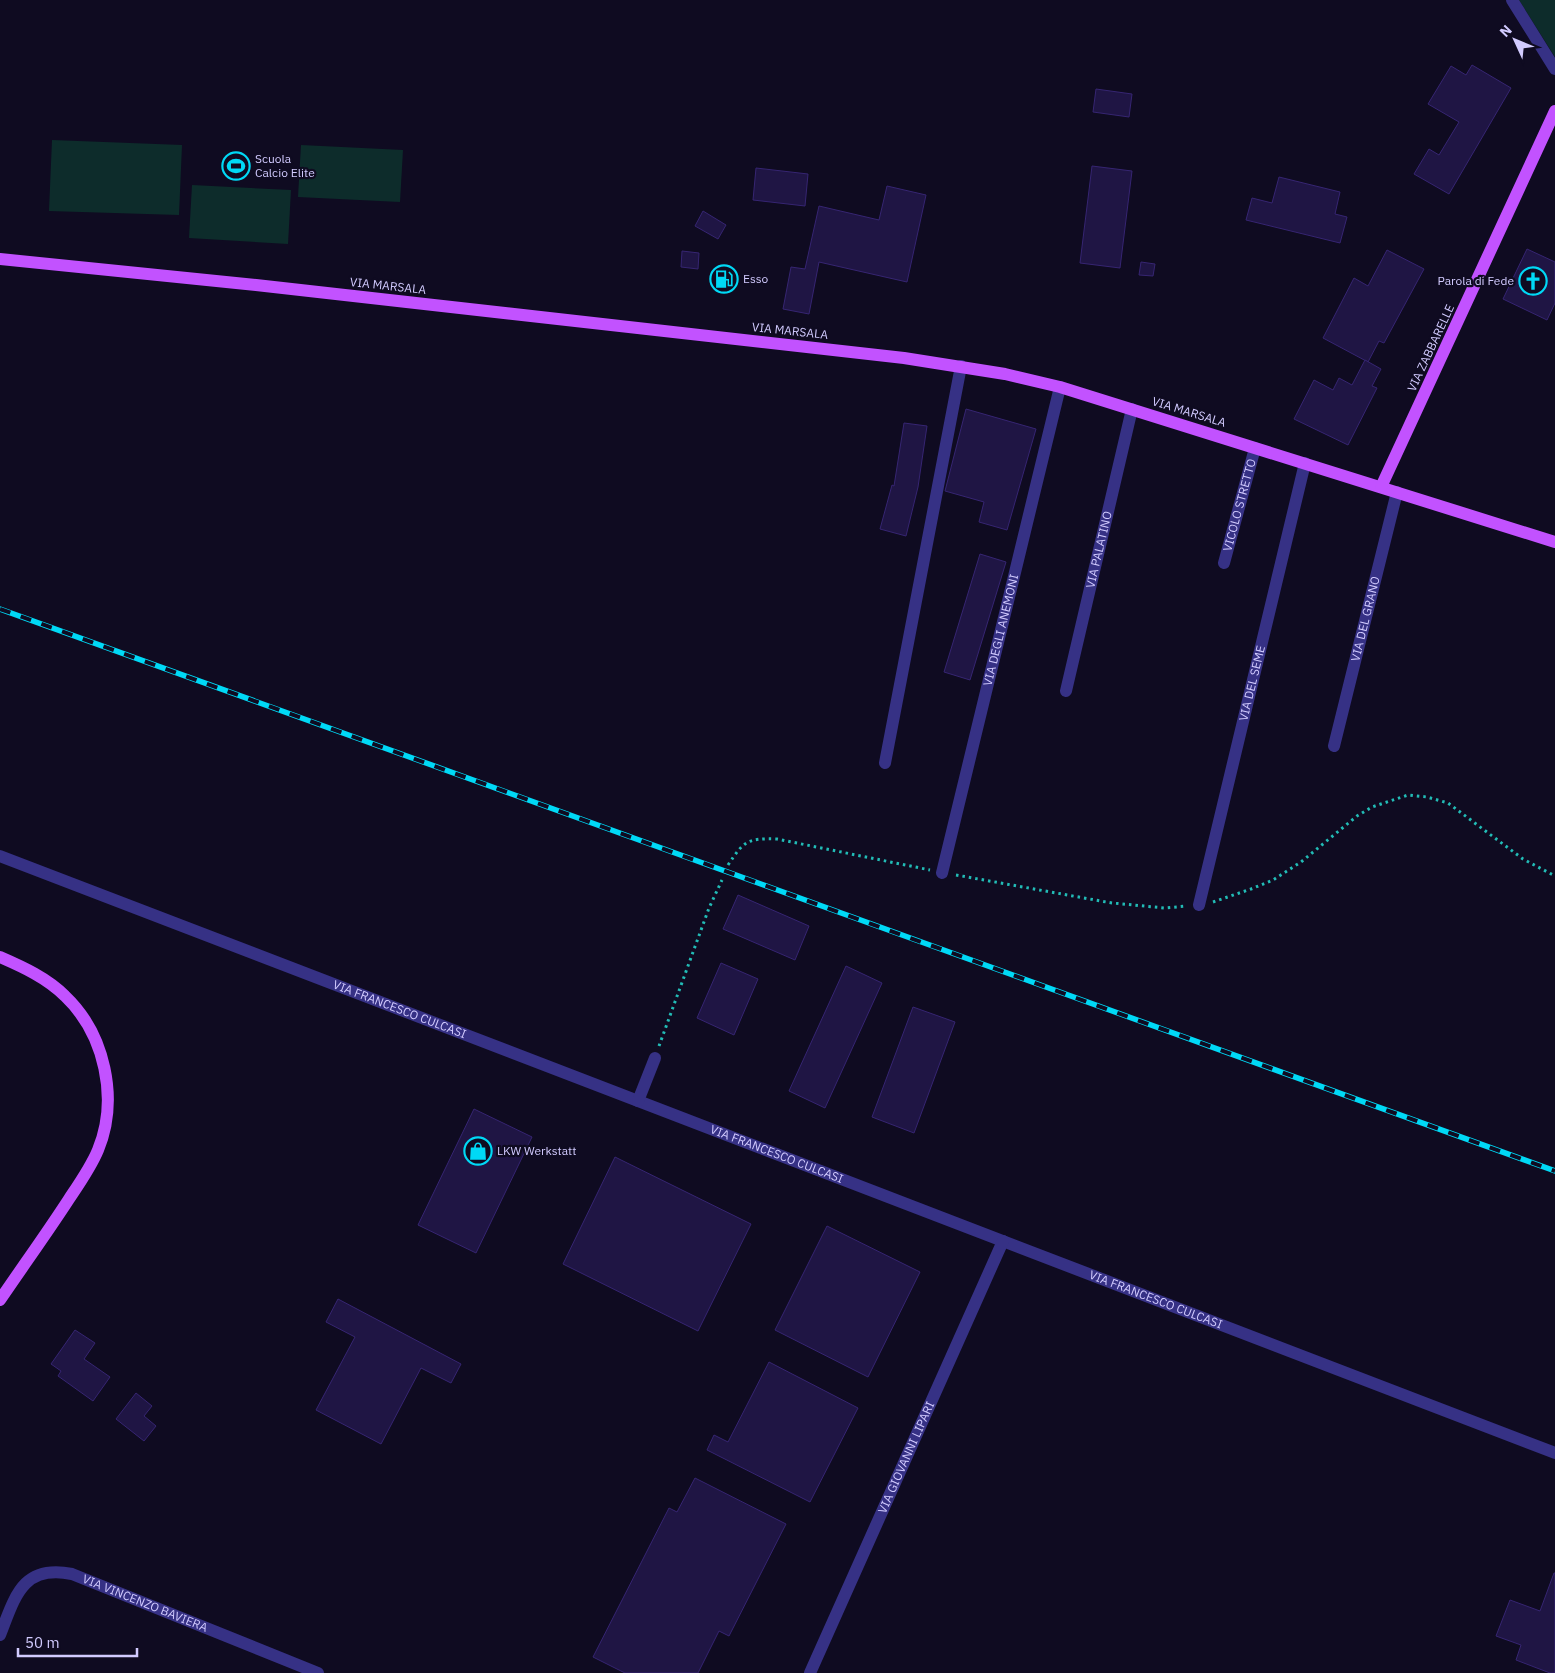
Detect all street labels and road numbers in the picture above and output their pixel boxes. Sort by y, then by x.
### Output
street label: VIA MARSALA [349,274,427,297]
street label: VIA ZABBARELLE [1404,302,1457,394]
street label: VIA MARSALA [751,319,829,342]
street label: VIA MARSALA [1150,393,1228,430]
street label: VICOLO STRETTO [1219,457,1259,553]
street label: VIA PALATINO [1082,510,1115,590]
street label: VIA DEGLI ANEMONI [980,572,1021,687]
street label: VIA DEL GRANO [1347,575,1383,663]
street label: VIA DEL SEME [1235,644,1268,723]
street label: VIA FRANCESCO CULCASI [331,977,469,1041]
street label: VIA FRANCESCO CULCASI [708,1121,846,1186]
street label: VIA FRANCESCO CULCASI [1087,1267,1225,1332]
street label: VIA GIOVANNI LIPARI [874,1399,937,1516]
street label: VIA VINCENZO BAVIERA [80,1571,210,1635]

